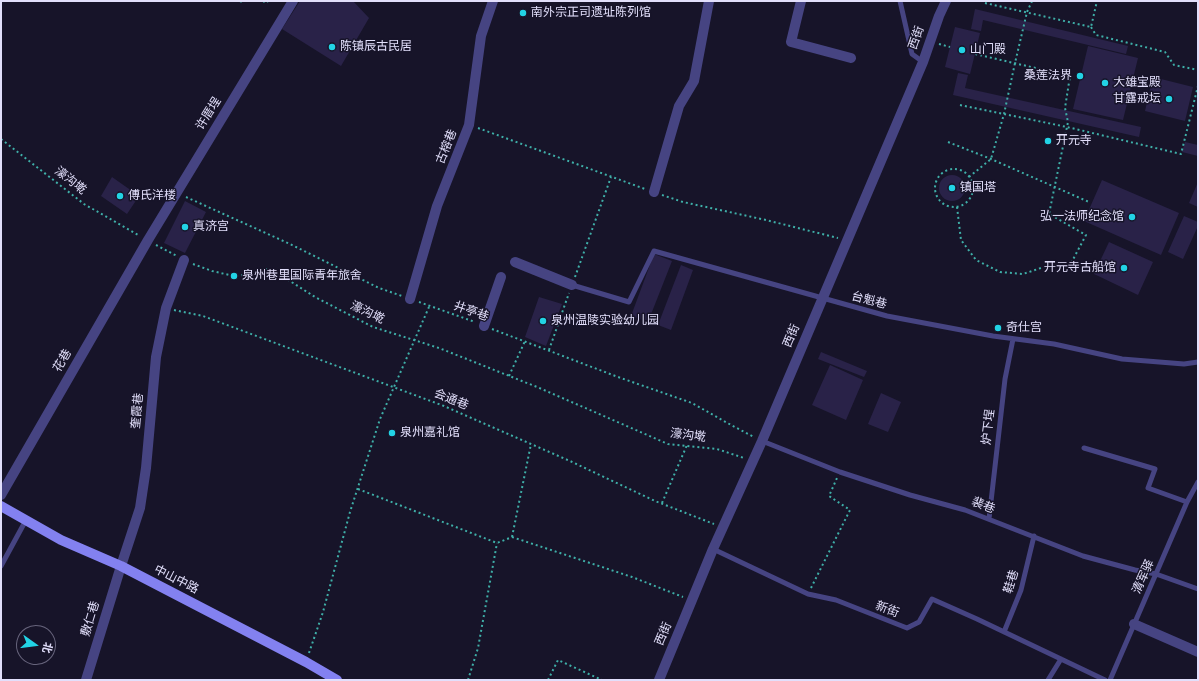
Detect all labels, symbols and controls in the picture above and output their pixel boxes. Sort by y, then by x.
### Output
place label: 南外宗正司遗址陈列馆 [531,6,651,20]
marker: 南外宗正司遗址陈列馆 [518,8,528,18]
street label: 西街 [906,24,928,52]
place label: 陈镇辰古民居 [340,40,412,54]
marker: 陈镇辰古民居 [327,42,337,52]
place label: 山门殿 [970,43,1006,57]
marker: 山门殿 [957,45,967,55]
place label: 桑莲法界 [1024,69,1072,83]
marker: 桑莲法界 [1075,71,1085,81]
place label: 大雄宝殿 [1113,76,1161,90]
marker: 大雄宝殿 [1100,78,1110,88]
place label: 甘露戒坛 [1113,92,1161,106]
marker: 甘露戒坛 [1164,94,1174,104]
street label: 许厝埕 [193,95,225,133]
street label: 古榕巷 [434,128,460,166]
place label: 开元寺 [1056,134,1092,148]
marker: 开元寺 [1043,136,1053,146]
street label: 濠沟墘 [51,164,89,198]
place label: 镇国塔 [960,181,996,195]
marker: 镇国塔 [947,183,957,193]
place label: 傅氏洋楼 [128,189,176,203]
marker: 傅氏洋楼 [115,191,125,201]
place label: 弘一法师纪念馆 [1040,210,1124,224]
marker: 弘一法师纪念馆 [1127,212,1137,222]
place label: 真济宫 [193,220,229,234]
marker: 真济宫 [180,222,190,232]
place label: 开元寺古船馆 [1044,261,1116,275]
marker: 开元寺古船馆 [1119,263,1129,273]
place label: 泉州巷里国际青年旅舍 [242,269,362,283]
marker: 泉州巷里国际青年旅舍 [229,271,239,281]
street label: 台魁巷 [850,289,888,313]
street label: 濠沟墘 [348,299,386,327]
street label: 井亭巷 [452,299,490,325]
place label: 泉州温陵实验幼儿园 [551,314,659,328]
marker: 泉州温陵实验幼儿园 [538,316,548,326]
place label: 奇仕宫 [1006,321,1042,335]
street label: 西街 [781,322,803,350]
marker: 奇仕宫 [993,323,1003,333]
street label: 花巷 [51,347,75,375]
street label: 会通巷 [432,387,470,413]
street label: 奎霞巷 [129,392,147,430]
street label: 炉下埕 [980,408,998,446]
place label: 泉州嘉礼馆 [400,426,460,440]
street label: 濠沟墘 [669,427,707,445]
marker: 泉州嘉礼馆 [387,428,397,438]
street label: 裴巷 [969,495,997,517]
street label: 清军驿 [1130,558,1158,596]
street label: 中山中路 [151,563,201,597]
street label: 鞋巷 [1002,568,1022,596]
street label: 新街 [873,599,901,621]
street label: 敷仁巷 [79,600,103,638]
street label: 西街 [653,620,675,648]
north arrow [16,625,56,665]
text: 北 [39,641,56,655]

